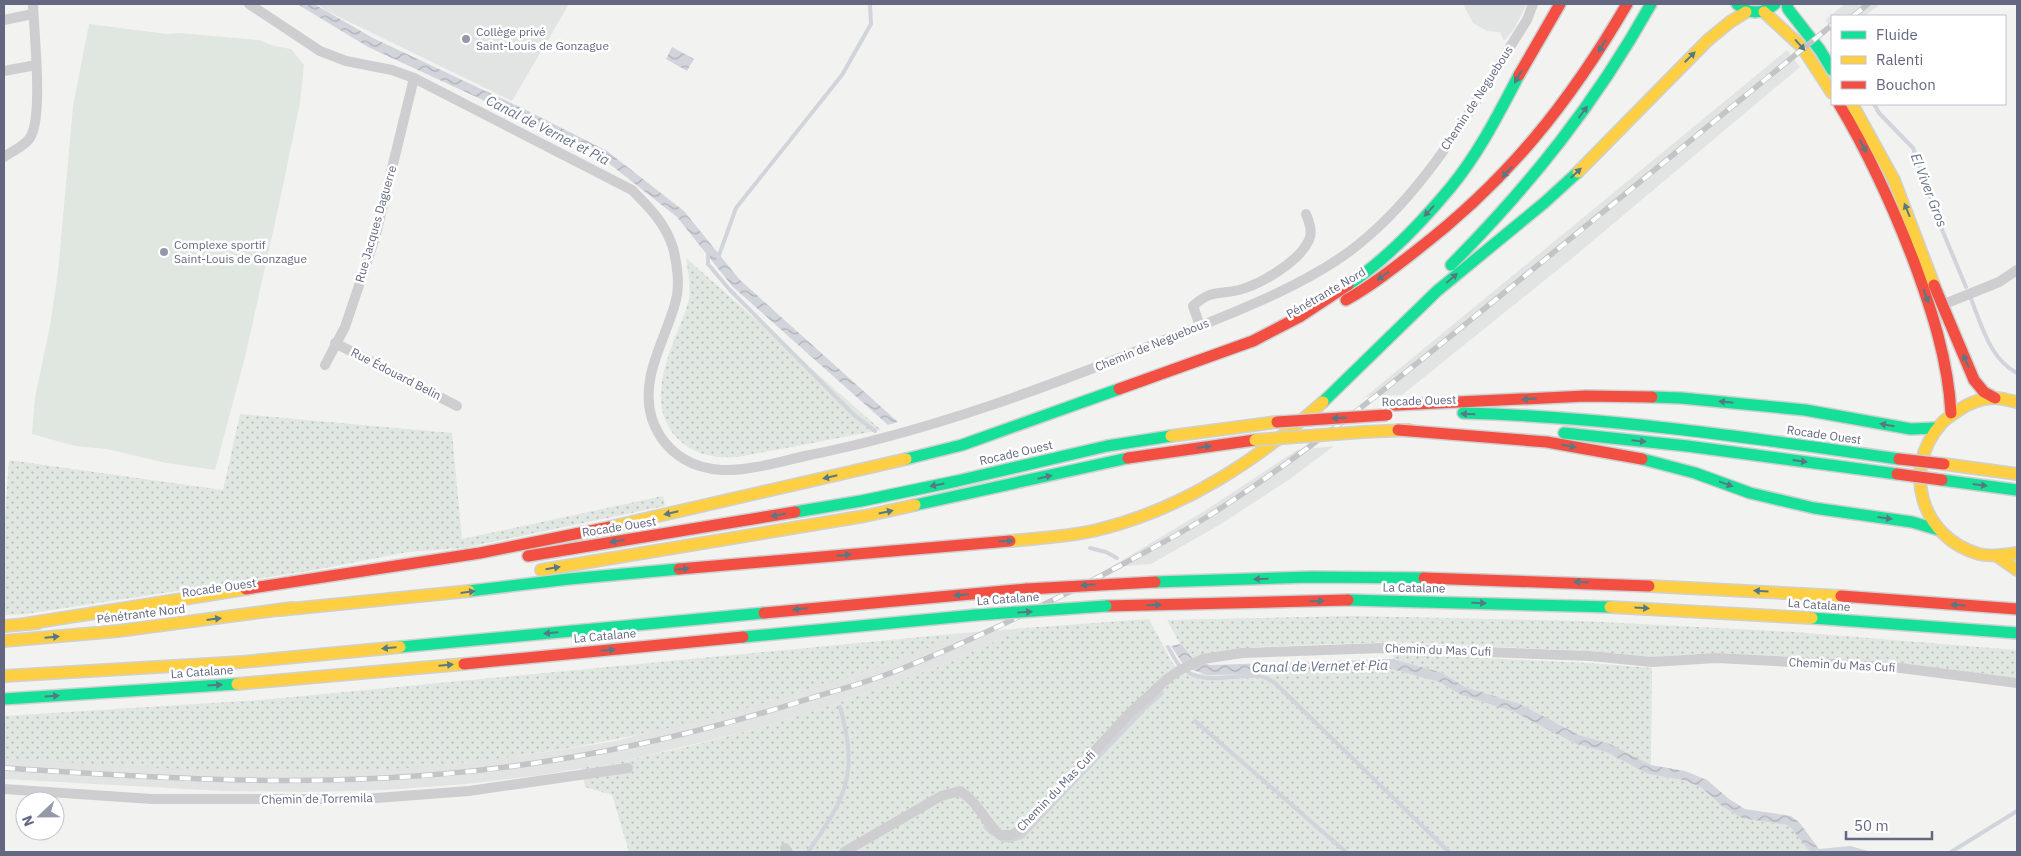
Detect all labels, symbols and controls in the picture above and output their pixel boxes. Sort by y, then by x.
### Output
legend [1831,15,2006,105]
place label: Collège privé Saint-Louis de Gonzague [476,24,609,53]
text: Fluide [1876,25,1918,44]
marker: Collège privé Saint-Louis de Gonzague [460,33,472,45]
one-way arrow [1598,39,1607,52]
one-way arrow [1794,39,1805,52]
street label: Chemin de Neguebous [1437,43,1516,153]
text: Ralenti [1876,50,1923,69]
one-way arrow [1684,51,1696,63]
one-way arrow [1514,69,1522,84]
text: Bouchon [1876,75,1936,94]
water label: Canal de Vernet et Pia [483,91,613,169]
one-way arrow [1578,105,1588,119]
one-way arrow [1859,139,1868,152]
water label: El Viver Gros [1907,150,1951,230]
street label: Rue Jacques Daguerre [352,163,400,284]
one-way arrow [1501,165,1513,177]
one-way arrow [1570,167,1582,179]
one-way arrow [1902,202,1910,217]
one-way arrow [1423,205,1434,218]
place label: Complexe sportif Saint-Louis de Gonzague [174,237,307,266]
marker: Complexe sportif Saint-Louis de Gonzague [158,246,170,258]
street label: Pénétrante Nord [1284,264,1368,321]
one-way arrow [1376,271,1390,281]
one-way arrow [1446,272,1459,283]
one-way arrow [1922,288,1930,303]
street label: Chemin de Neguebous [1093,315,1211,374]
street label: Rue Édouard Belin [349,344,444,403]
one-way arrow [1961,354,1969,368]
street label: Rocade Ouest [1381,392,1457,409]
one-way arrow [1521,396,1537,404]
one-way arrow [1718,398,1734,406]
one-way arrow [1460,409,1476,417]
one-way arrow [1331,415,1347,423]
one-way arrow [1878,420,1894,428]
street label: Rocade Ouest [1786,422,1862,447]
street label: Rocade Ouest [978,437,1054,468]
one-way arrow [1631,437,1647,445]
one-way arrow [1561,442,1577,450]
one-way arrow [1197,443,1213,451]
one-way arrow [1792,457,1808,465]
one-way arrow [822,473,837,481]
one-way arrow [1037,473,1052,481]
one-way arrow [1719,480,1734,488]
one-way arrow [1972,481,1988,489]
one-way arrow [929,482,945,490]
one-way arrow [879,508,894,516]
one-way arrow [664,509,679,517]
one-way arrow [769,511,785,519]
street label: Rocade Ouest [581,513,657,540]
one-way arrow [1877,514,1893,522]
one-way arrow [998,536,1014,544]
one-way arrow [609,538,625,546]
one-way arrow [836,550,852,558]
one-way arrow [546,564,562,572]
one-way arrow [674,565,690,573]
street label: Rocade Ouest [181,575,257,600]
one-way arrow [1253,575,1269,583]
one-way arrow [1573,577,1589,585]
street label: La Catalane [1382,579,1446,596]
one-way arrow [1080,582,1096,590]
one-way arrow [1753,587,1769,595]
one-way arrow [461,588,477,596]
street label: La Catalane [976,589,1040,608]
one-way arrow [953,591,969,599]
street label: La Catalane [1787,595,1851,614]
one-way arrow [1309,597,1325,605]
one-way arrow [1472,599,1488,607]
one-way arrow [1147,600,1163,608]
street label: Pénétrante Nord [96,601,186,626]
one-way arrow [1950,601,1966,609]
one-way arrow [1634,605,1650,613]
one-way arrow [791,606,807,614]
one-way arrow [1017,607,1033,615]
one-way arrow [206,615,222,623]
street label: La Catalane [573,625,637,646]
one-way arrow [542,629,558,637]
one-way arrow [45,632,61,640]
street label: Chemin du Mas Cufi [1385,640,1491,659]
one-way arrow [381,644,397,652]
one-way arrow [600,646,616,654]
street label: Chemin du Mas Cufi [1788,654,1896,675]
water label: Canal de Vernet et Pia [1252,656,1388,676]
one-way arrow [438,661,454,669]
street label: La Catalane [170,662,234,681]
one-way arrow [207,681,223,689]
one-way arrow [45,691,61,699]
street label: Chemin du Mas Cufi [1013,747,1098,834]
street label: Chemin de Torremila [261,790,374,807]
north arrow [15,791,65,841]
scale bar [1846,808,1932,840]
text: N [18,813,38,829]
text: 50 m [1854,816,1889,835]

